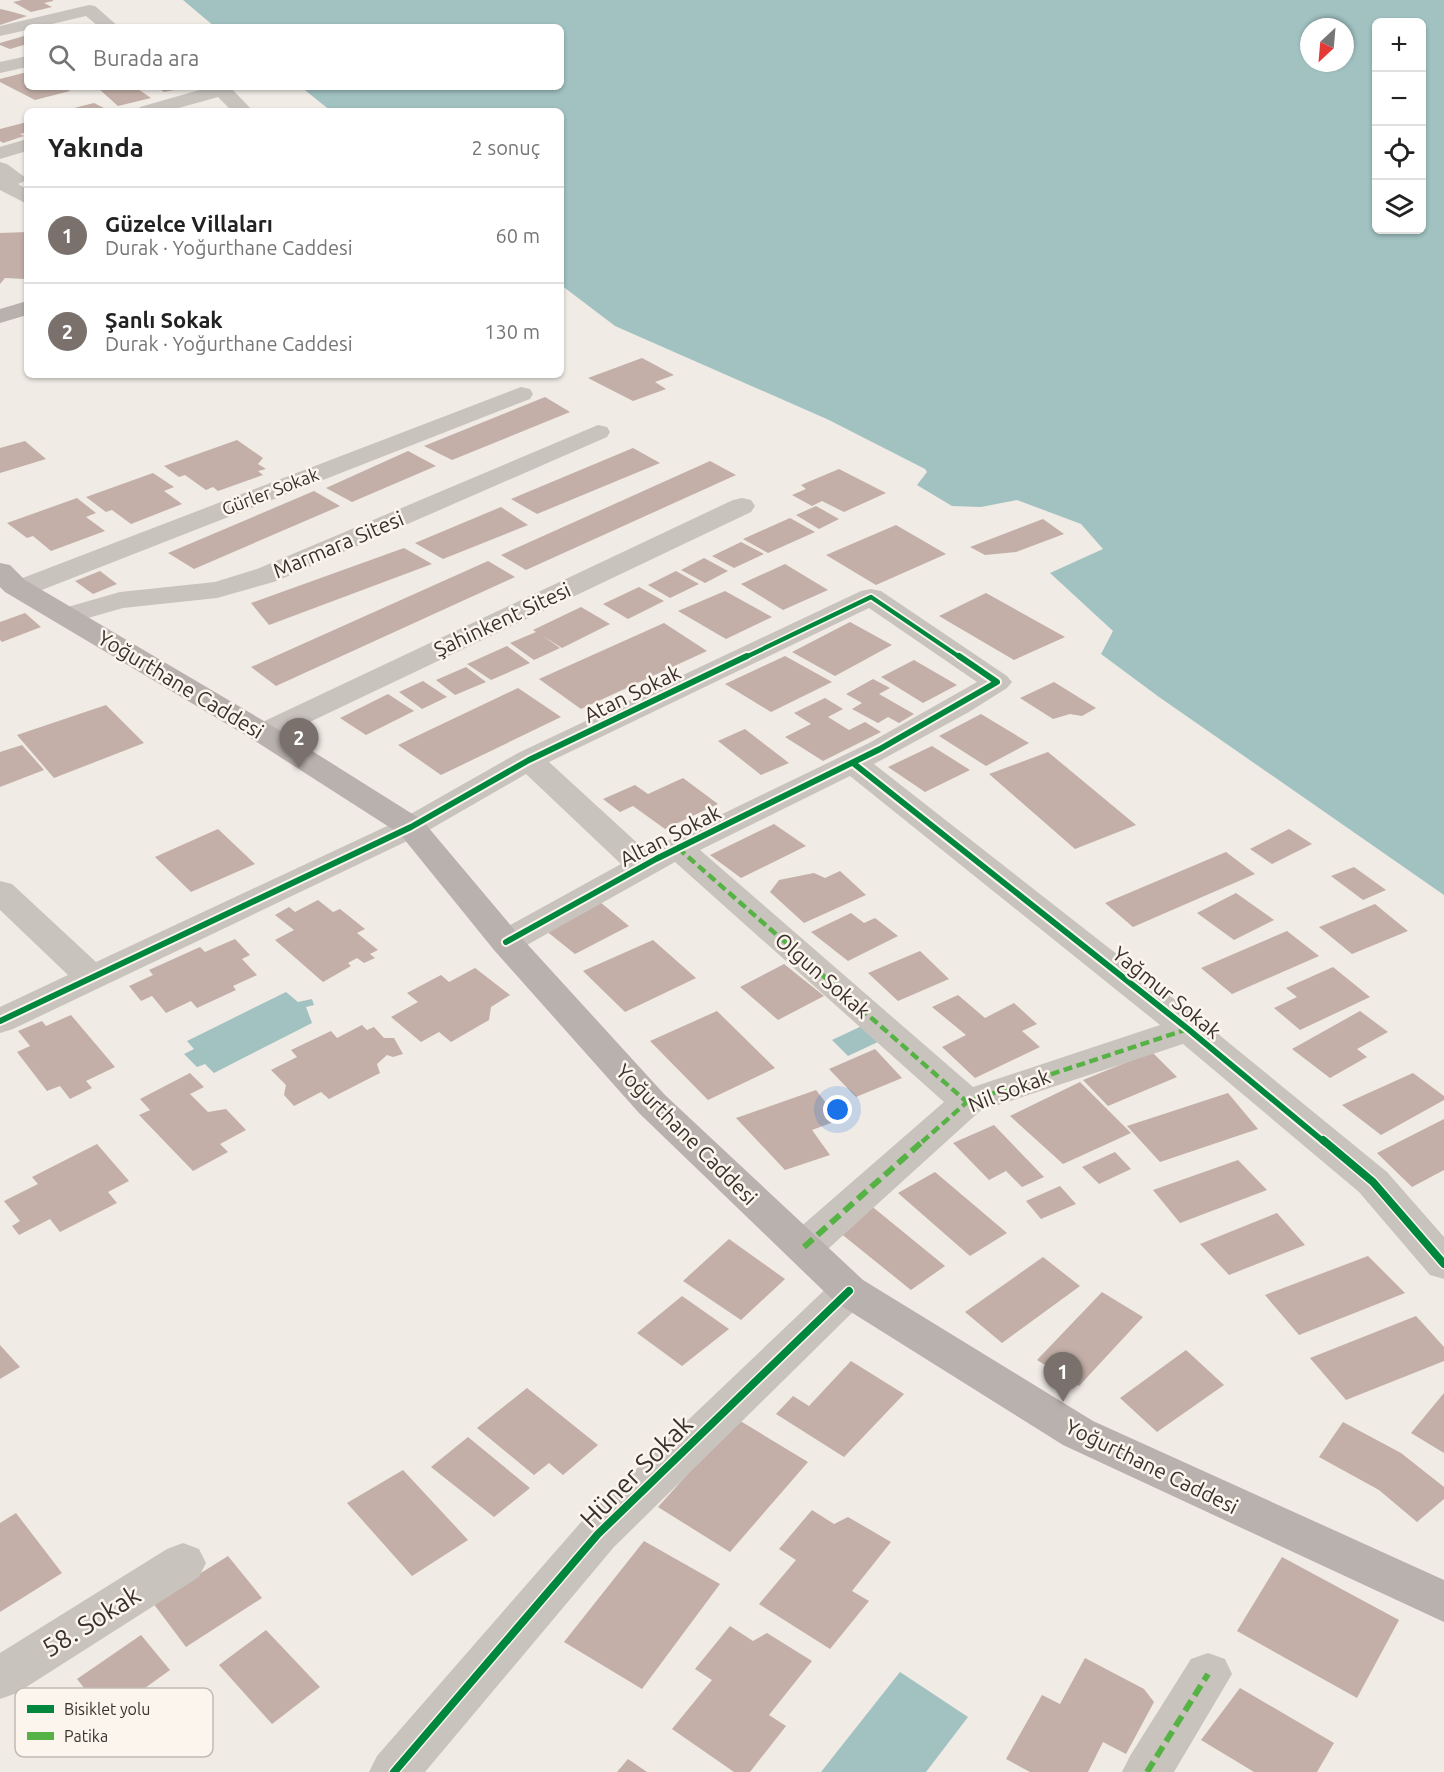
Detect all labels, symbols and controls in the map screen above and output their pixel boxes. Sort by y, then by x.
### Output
north arrow [1300,18,1354,72]
map controls [1372,18,1426,234]
button: + [1372,18,1426,72]
search box [24,24,564,90]
icon: search [45,41,78,74]
text: Burada ara [93,45,199,70]
button: − [1372,72,1426,126]
button: locate [1372,126,1426,180]
text: Yakında [48,133,144,162]
text: 2 sonuç [472,136,540,159]
button: layers [1372,180,1426,234]
text: Güzelce Villaları [105,211,273,236]
text: 1 [62,224,73,247]
text: 60 m [496,224,540,247]
text: Durak · Yoğurthane Caddesi [105,236,353,259]
text: Şanlı Sokak [105,307,223,332]
text: 2 [62,320,73,343]
text: 130 m [484,320,540,343]
text: Durak · Yoğurthane Caddesi [105,332,353,355]
street label: Gürler Sokak [219,463,321,519]
street label: Marmara Sitesi [269,506,407,582]
street label: Şahinkent Sitesi [430,577,574,661]
street label: Yoğurthane Caddesi [94,625,268,743]
street label: Atan Sokak [580,659,685,727]
pin: 2 [280,718,318,768]
street label: Altan Sokak [615,799,725,871]
street label: Olgun Sokak [771,927,876,1023]
street label: Yağmur Sokak [1108,941,1226,1043]
street label: Yoğurthane Caddesi [612,1059,762,1209]
street label: Nil Sokak [965,1063,1054,1117]
your location [823,1095,852,1124]
pin: 1 [1044,1352,1082,1402]
street label: Hüner Sokak [574,1409,698,1533]
street label: Yoğurthane Caddesi [1062,1414,1242,1518]
street label: 58. Sokak [37,1580,145,1662]
legend [15,1688,213,1757]
text: Bisiklet yolu [64,1700,150,1718]
text: Patika [64,1727,108,1745]

